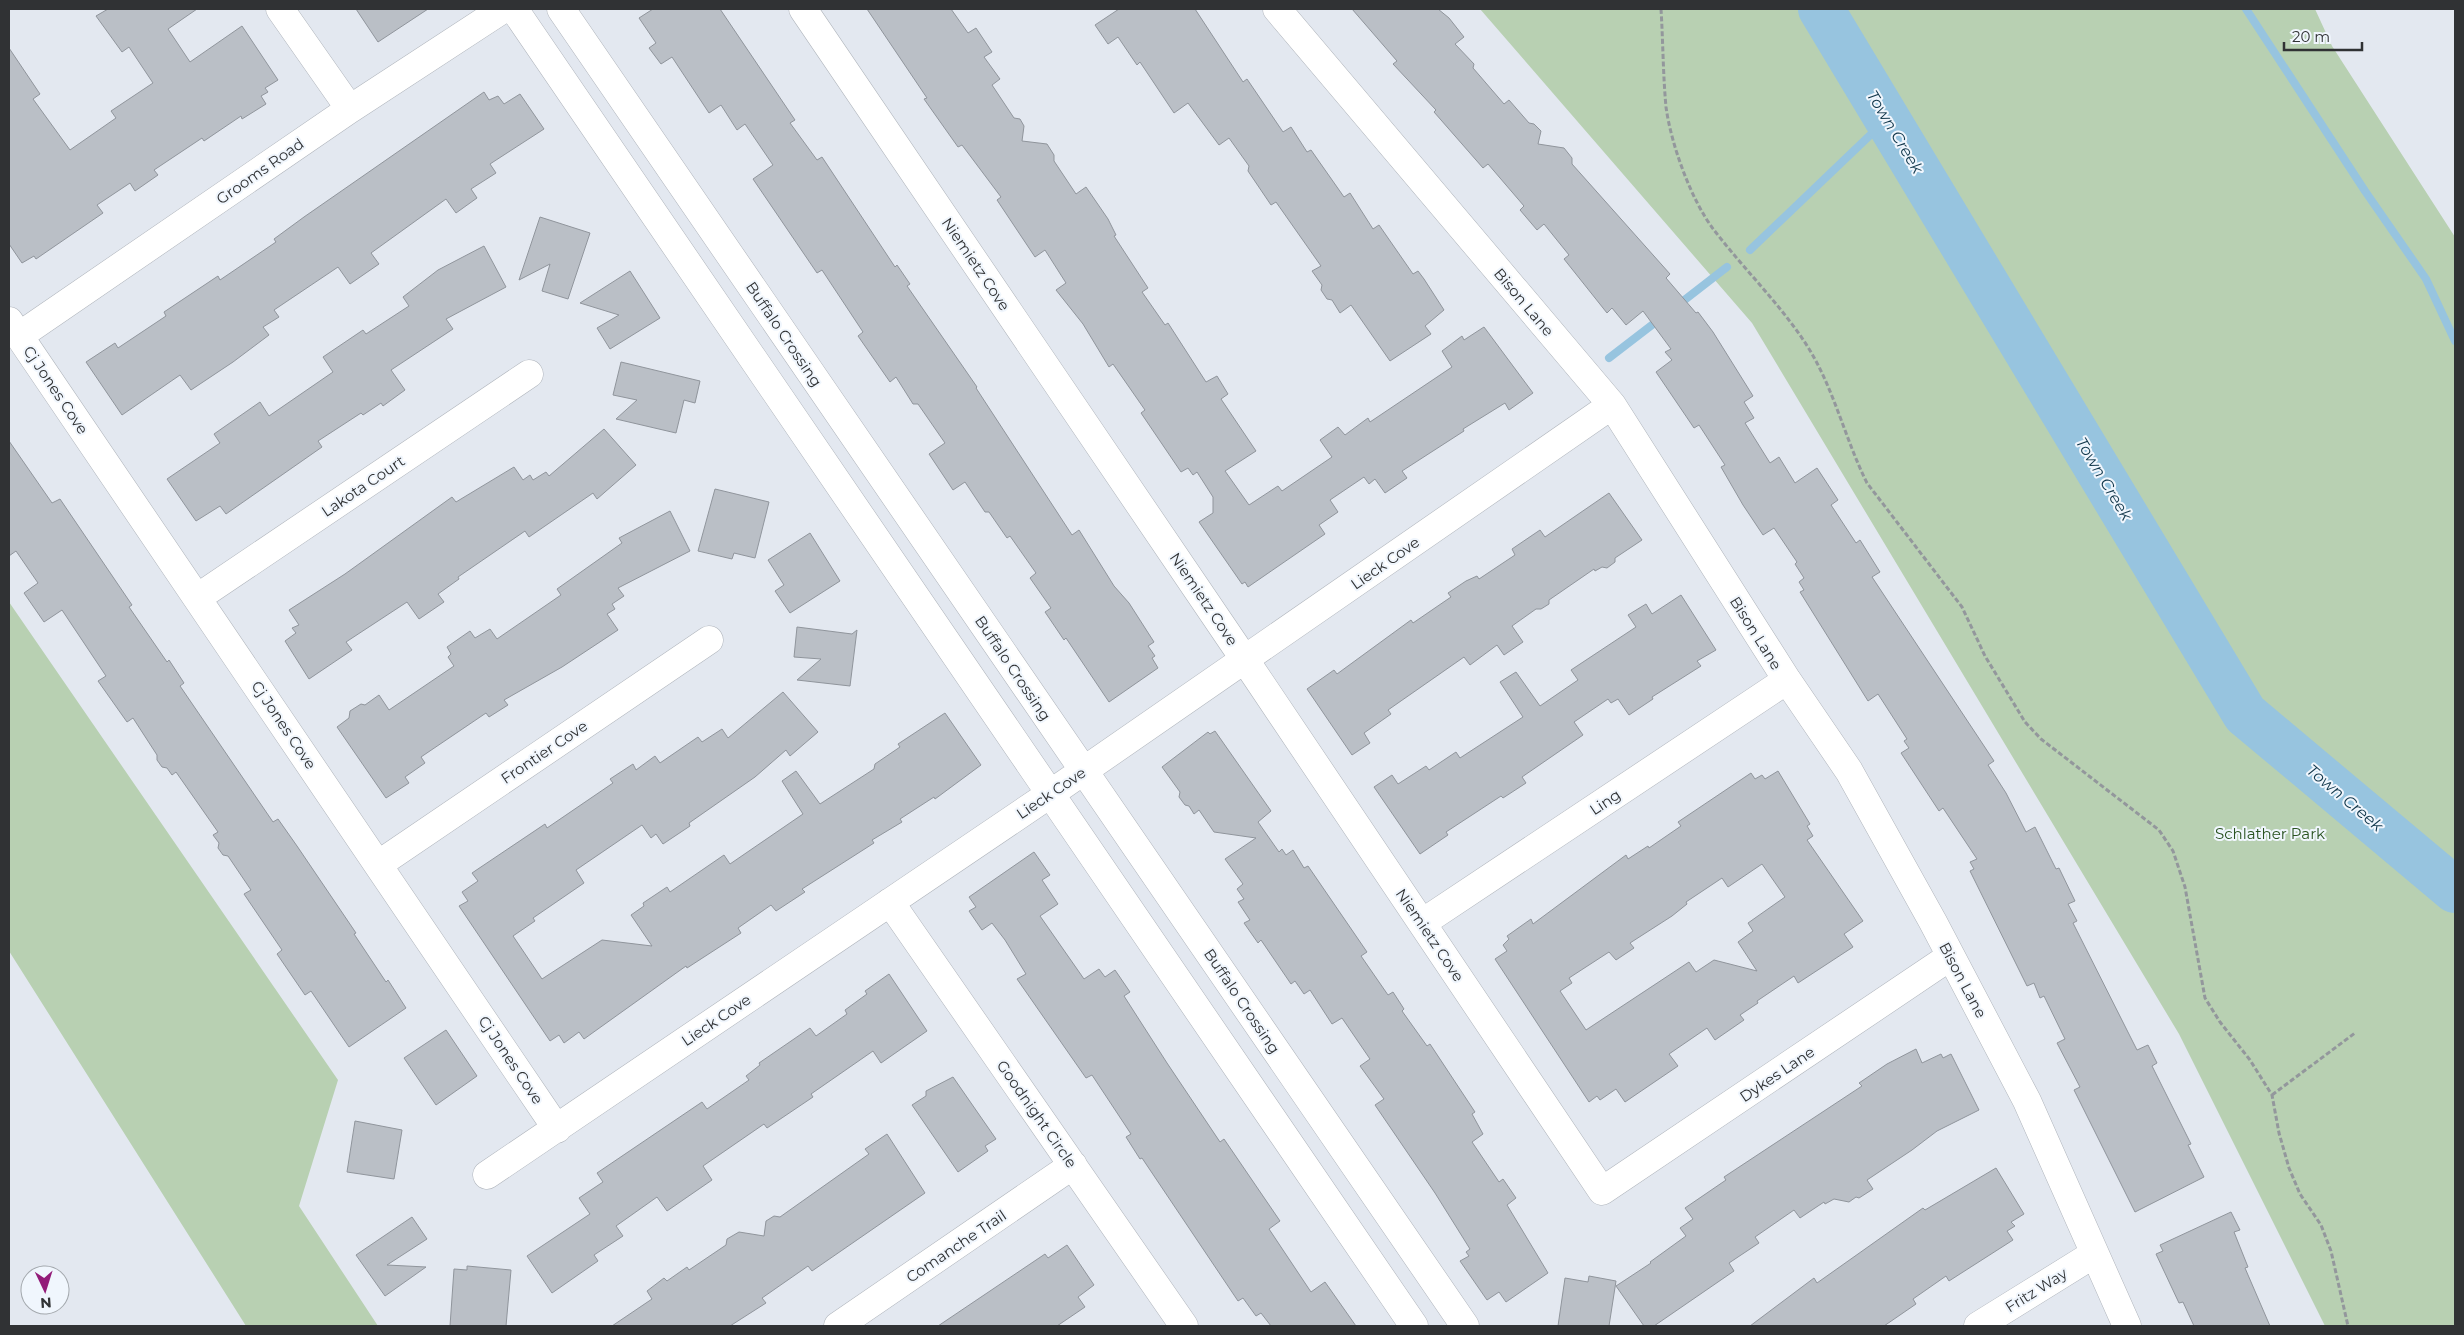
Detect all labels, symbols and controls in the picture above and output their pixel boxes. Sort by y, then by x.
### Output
scale bar [2284,20,2362,52]
text: 20 m [2292,27,2330,46]
water label: Town Creek [1863,87,1928,178]
street label: Grooms Road [213,134,307,208]
street label: Niemietz Cove [938,214,1014,314]
street label: Bison Lane [1490,264,1558,340]
street label: Buffalo Crossing [742,278,826,390]
street label: Cj Jones Cove [19,342,93,438]
water label: Town Creek [2072,434,2137,525]
street label: Lakota Court [318,451,408,521]
street label: Lieck Cove [1347,532,1423,594]
street label: Niemietz Cove [1166,549,1242,649]
street label: Bison Lane [1726,593,1786,673]
street label: Buffalo Crossing [971,612,1055,724]
street label: Cj Jones Cove [247,677,321,773]
street label: Frontier Cove [497,716,591,788]
water label: Town Creek [2303,761,2388,836]
street label: Lieck Cove [1013,763,1089,823]
street label: Ling [1586,785,1624,819]
park label: Schlather Park [2215,824,2325,843]
street label: Niemietz Cove [1392,885,1468,985]
street label: Bison Lane [1935,939,1991,1021]
street label: Buffalo Crossing [1200,945,1284,1057]
street label: Lieck Cove [678,990,754,1050]
street label: Cj Jones Cove [474,1012,548,1108]
street label: Dykes Lane [1736,1042,1818,1106]
street label: Goodnight Circle [993,1056,1081,1172]
street label: Comanche Trail [902,1205,1010,1287]
street label: Fritz Way [2002,1263,2071,1316]
north arrow [20,1265,70,1315]
text: N [40,1294,52,1312]

